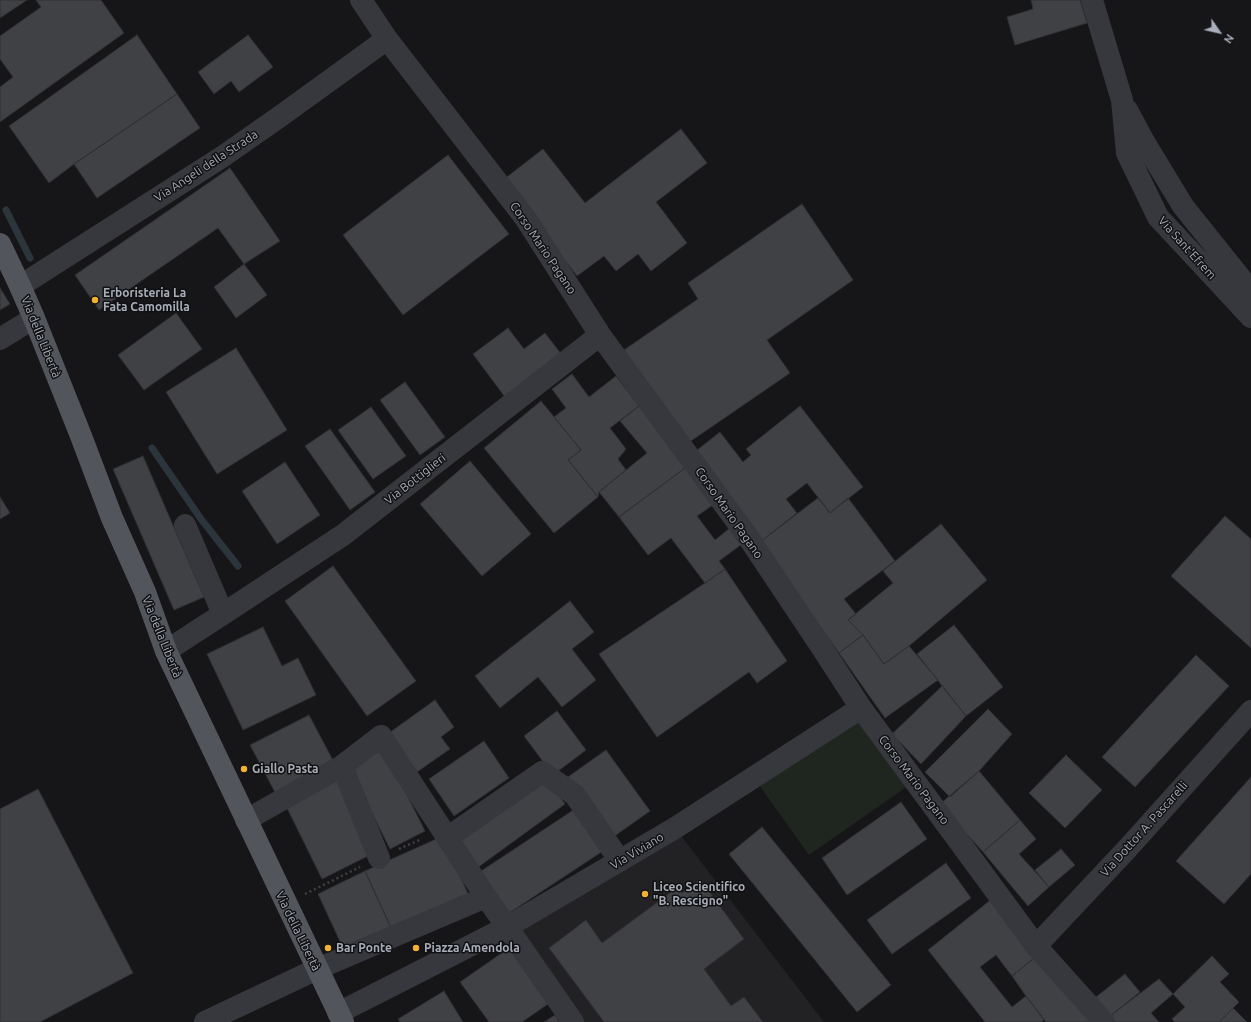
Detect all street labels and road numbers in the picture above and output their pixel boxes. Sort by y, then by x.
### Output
street label: Via Angeli della Strada [152,127,260,205]
street label: Corso Mario Pagano [507,199,579,297]
street label: Via Sant'Efrem [1155,214,1219,282]
street label: Via della Libertà [18,294,64,380]
street label: Via Bottiglieri [381,451,449,507]
street label: Corso Mario Pagano [692,465,766,561]
street label: Via della Libertà [139,594,185,680]
street label: Corso Mario Pagano [876,733,952,827]
street label: Via Dottor A. Pascarelli [1097,778,1191,880]
street label: Via Viviano [608,829,666,873]
street label: Via della Libertà [273,889,323,973]

